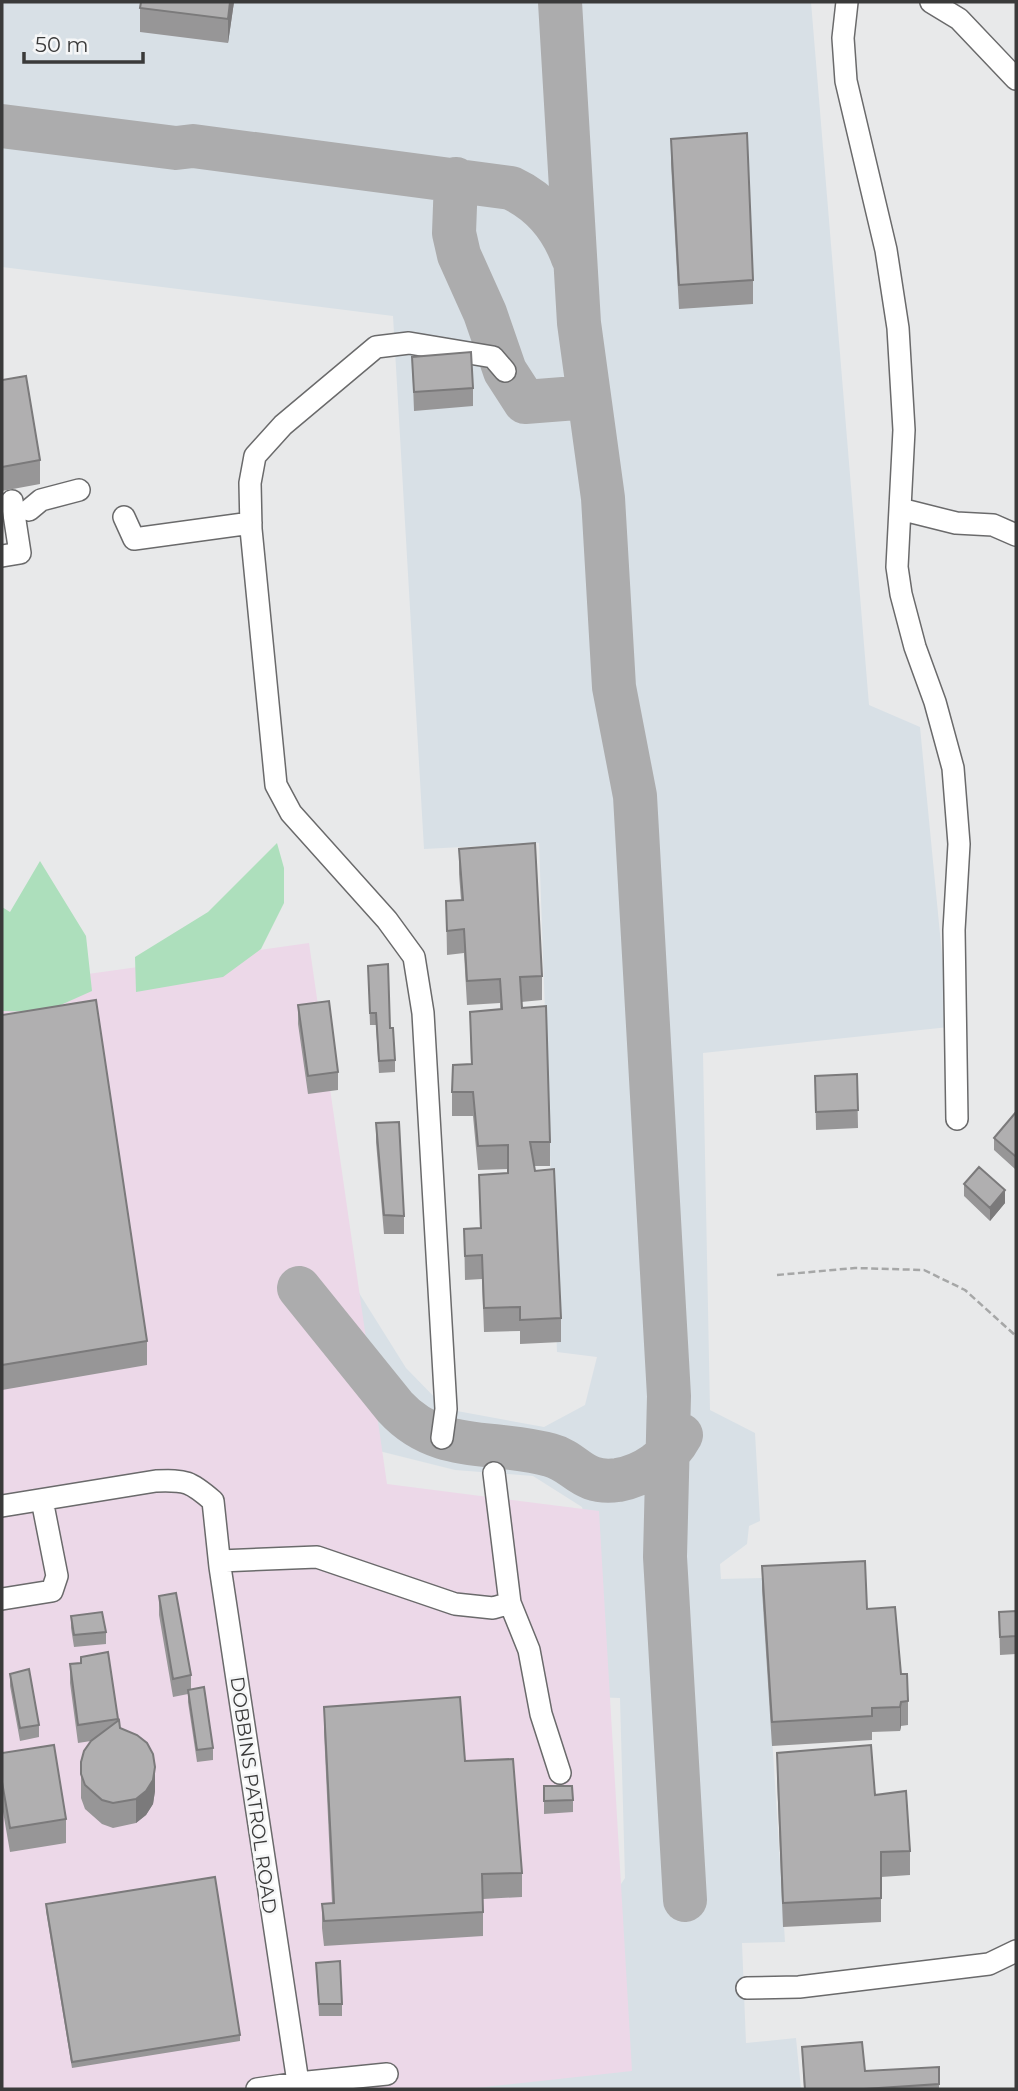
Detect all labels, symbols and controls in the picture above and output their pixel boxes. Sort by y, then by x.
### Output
scale bar [24,21,144,65]
text: 50 m [35,32,89,57]
street label: DOBBINS PATROL ROAD [225,1675,282,1915]

